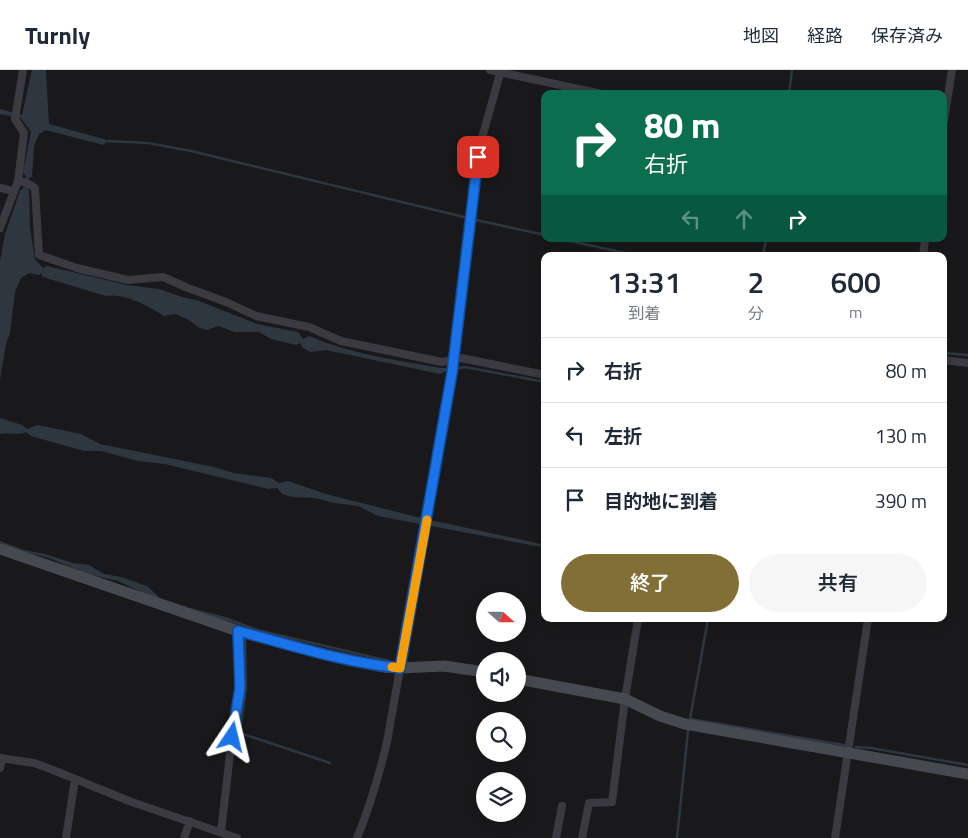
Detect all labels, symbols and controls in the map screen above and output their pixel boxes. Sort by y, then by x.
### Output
text: Turnly [25,17,90,53]
text: 地図 [743,22,779,49]
text: 経路 [807,22,843,49]
text: 保存済み [871,22,943,49]
text: 80 m [644,98,720,152]
icon: right [561,110,626,175]
pin [457,136,499,178]
icon: arrive [464,143,492,171]
text: 右折 [644,147,688,181]
icon: left [677,205,705,233]
icon: ahead [730,205,758,233]
icon: right [783,205,811,233]
text: 13:31 [607,259,681,305]
text: 2 [748,259,764,305]
text: 600 [830,259,881,305]
text: m [849,300,862,324]
text: 到着 [628,301,660,325]
text: 分 [748,301,764,325]
icon: right [561,356,589,384]
text: 右折 [604,356,642,385]
text: 80 m [886,356,927,385]
icon: left [561,421,589,449]
text: 左折 [604,421,642,450]
text: 130 m [875,421,927,450]
icon: arrive [561,486,589,514]
text: 目的地に到着 [604,486,718,515]
text: 390 m [875,486,927,515]
button: 終了 [561,554,739,612]
button: 共有 [749,554,927,612]
north arrow [476,592,526,642]
map controls [476,592,526,822]
button: sound [476,652,526,702]
position arrow [205,710,257,762]
button: search [476,712,526,762]
button: layers [476,772,526,822]

